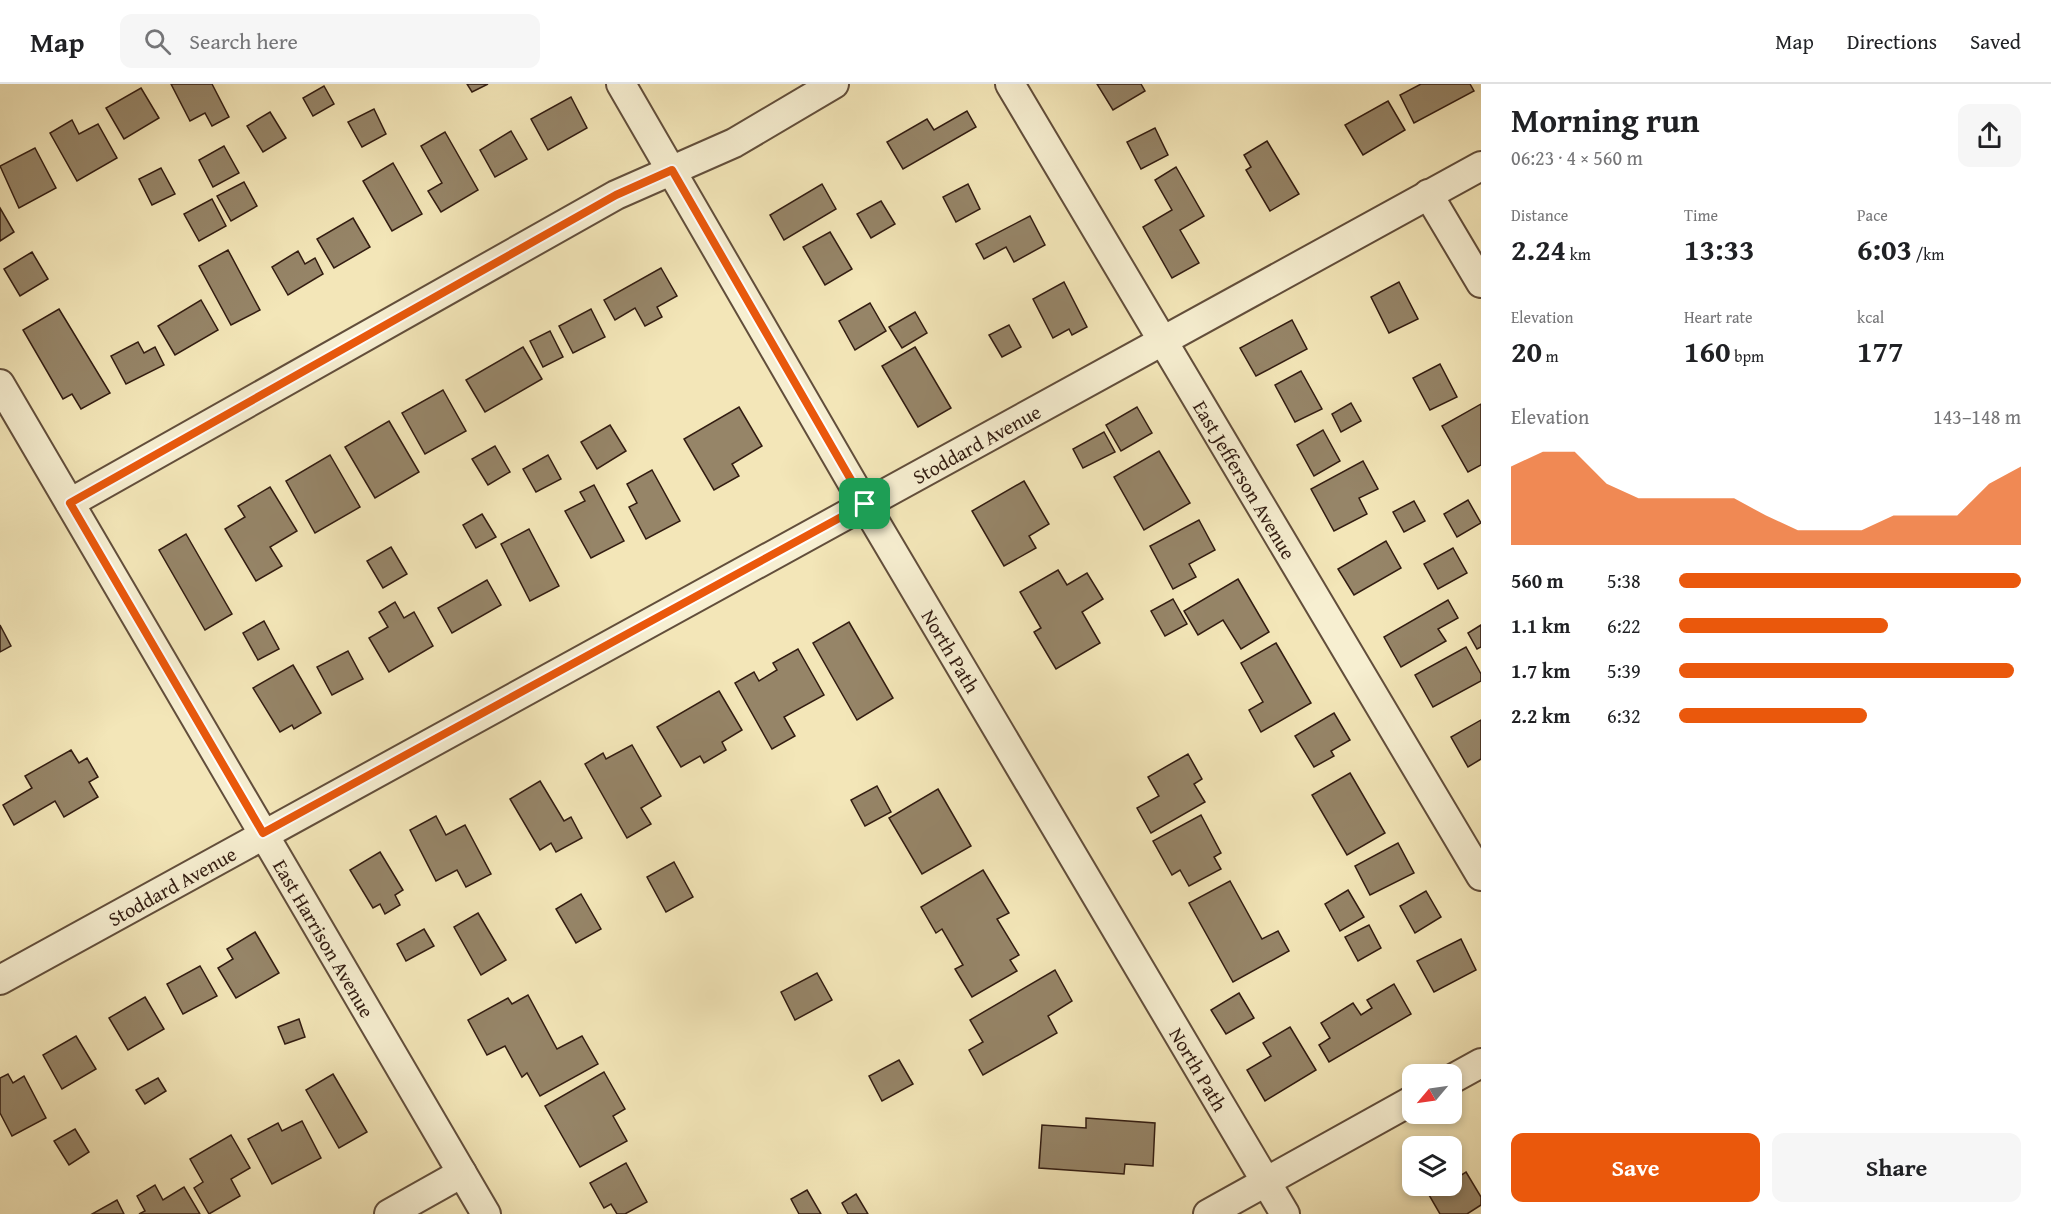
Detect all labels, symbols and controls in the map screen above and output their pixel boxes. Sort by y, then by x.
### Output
search box [120,14,540,68]
text: Map [30,21,84,62]
icon: search [141,25,174,58]
text: Search here [189,25,298,57]
text: Map [1775,26,1814,57]
text: Directions [1847,26,1937,57]
text: Saved [1970,26,2021,57]
text: Morning run [1511,96,1700,144]
button: share [1958,104,2021,167]
text: 06:23 · 4 × 560 m [1511,143,1643,172]
text: Distance [1511,203,1568,227]
text: Time [1684,203,1718,227]
text: Pace [1857,203,1888,227]
text: 2.24 [1511,227,1566,271]
text: 13:33 [1684,227,1755,271]
text: 6:03 [1857,227,1912,271]
text: km [1566,242,1591,266]
text: /km [1912,242,1944,266]
text: Elevation [1511,305,1574,329]
text: Heart rate [1684,305,1753,329]
text: kcal [1857,305,1884,329]
text: 20 [1511,329,1542,373]
text: 160 [1684,329,1731,373]
text: 177 [1857,329,1904,373]
text: m [1542,344,1559,368]
text: bpm [1731,344,1764,368]
street label: East Jefferson Avenue [1187,394,1304,564]
street label: Stoddard Avenue [907,396,1046,490]
text: Elevation [1511,402,1589,431]
text: 143–148 m [1933,402,2021,431]
pin [839,478,890,529]
icon: arrive [848,487,881,520]
text: 560 m [1511,566,1564,595]
text: 5:38 [1607,566,1641,595]
street label: North Path [915,603,987,698]
text: 1.1 km [1511,611,1570,640]
text: 6:22 [1607,611,1641,640]
text: 1.7 km [1511,656,1570,685]
text: 5:39 [1607,656,1641,685]
text: 2.2 km [1511,701,1570,730]
text: 6:32 [1607,701,1641,730]
street label: Stoddard Avenue [102,839,241,933]
street label: East Harrison Avenue [267,853,382,1023]
street label: North Path [1163,1022,1235,1116]
north arrow [1402,1064,1462,1124]
map controls [1402,1064,1462,1196]
button: Save [1511,1133,1760,1202]
button: Share [1772,1133,2021,1202]
button: layers [1402,1136,1462,1196]

